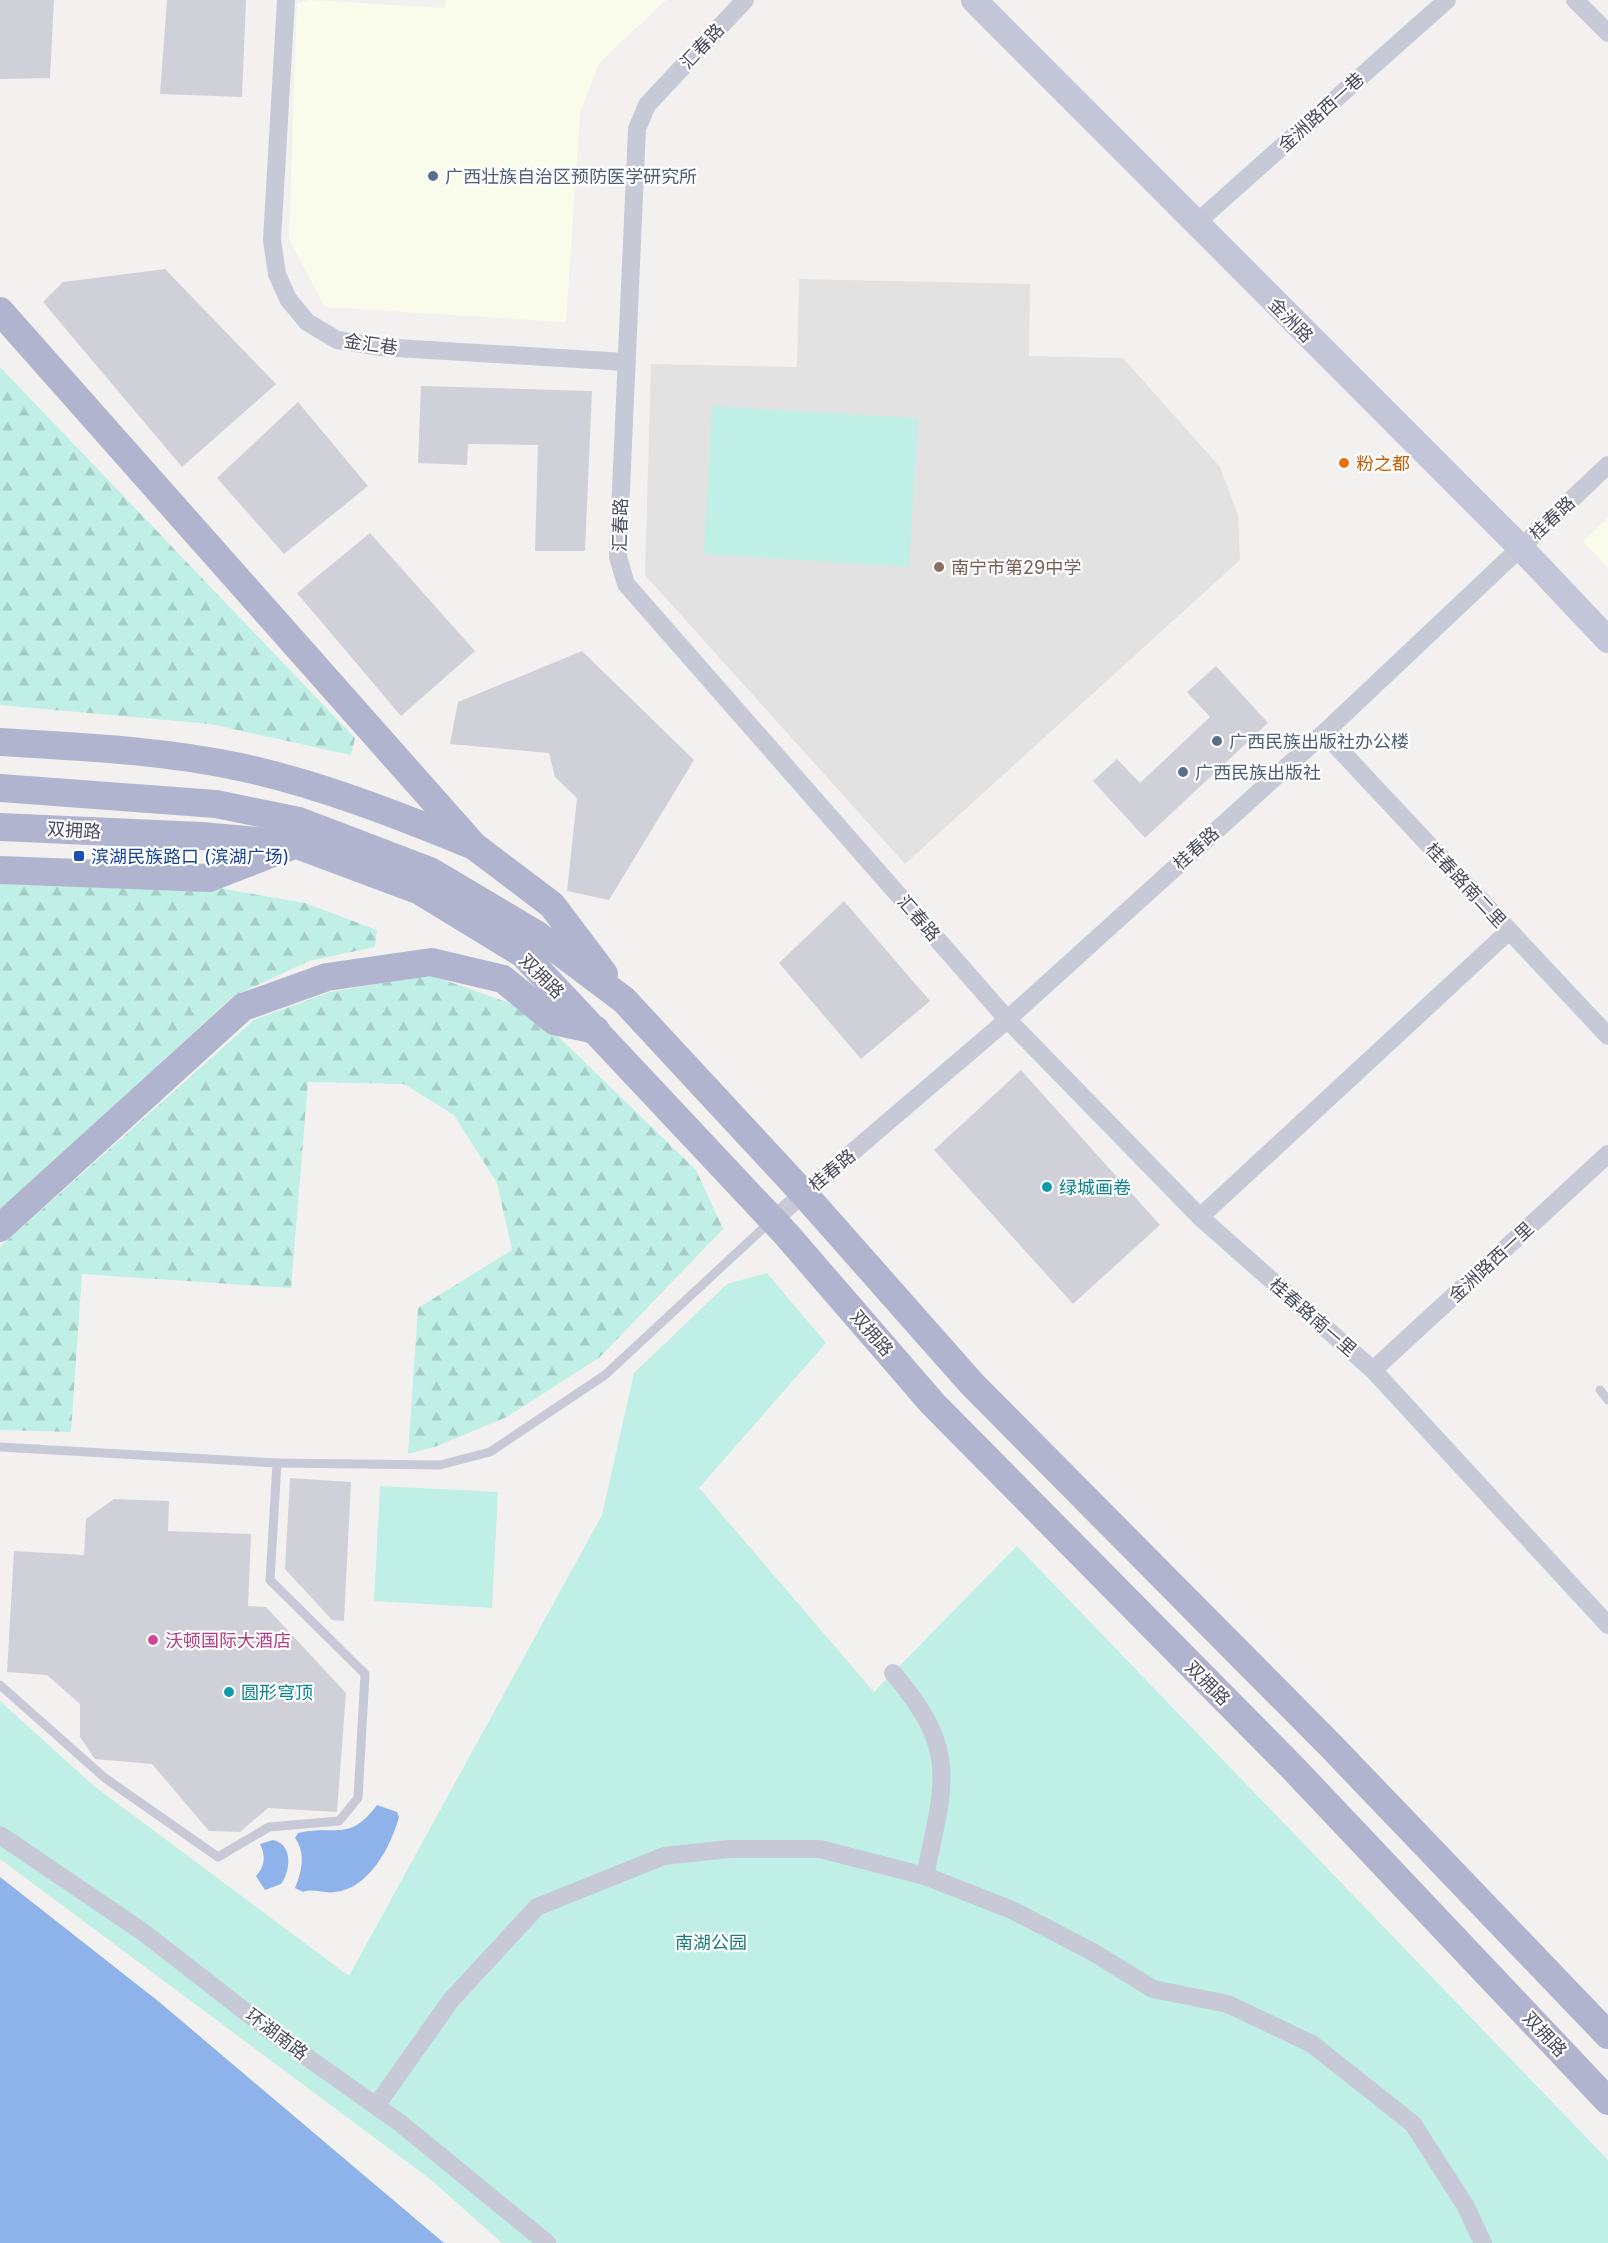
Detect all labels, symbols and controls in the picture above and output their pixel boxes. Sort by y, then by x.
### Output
street label: 汇春路 [676,19,728,73]
street label: 金洲路西一巷 [1274,68,1368,156]
place label: 广西壮族自治区预防医学研究所 [445,166,697,187]
marker: 广西壮族自治区预防医学研究所 [426,169,440,183]
street label: 金洲路 [1264,293,1318,347]
street label: 金汇巷 [343,330,399,358]
place label: 粉之都 [1356,453,1410,474]
marker: 粉之都 [1337,456,1351,470]
street label: 桂春路 [1525,492,1579,544]
street label: 汇春路 [609,498,631,552]
place label: 南宁市第29中学 [951,557,1081,578]
marker: 南宁市第29中学 [932,560,946,574]
place label: 广西民族出版社办公楼 [1229,731,1409,752]
marker: 广西民族出版社办公楼 [1210,734,1224,748]
place label: 广西民族出版社 [1195,762,1321,783]
marker: 广西民族出版社 [1176,765,1190,779]
street label: 双拥路 [46,818,102,842]
street label: 桂春路 [1169,822,1223,874]
street label: 桂春路南二里 [1421,838,1511,932]
place label: 滨湖民族路口 (滨湖广场) [91,846,289,867]
marker: 滨湖民族路口 (滨湖广场) [72,849,86,863]
street label: 汇春路 [893,891,945,945]
street label: 双拥路 [515,949,569,1003]
street label: 桂春路 [805,1145,859,1195]
place label: 绿城画卷 [1059,1177,1131,1198]
marker: 绿城画卷 [1040,1180,1054,1194]
street label: 金洲路西一里 [1444,1217,1538,1307]
street label: 桂春路南一里 [1265,1274,1361,1360]
street label: 双拥路 [846,1306,898,1360]
place label: 沃顿国际大酒店 [165,1630,291,1651]
marker: 沃顿国际大酒店 [146,1633,160,1647]
street label: 双拥路 [1181,1656,1235,1710]
place label: 圆形穹顶 [241,1682,313,1703]
marker: 圆形穹顶 [222,1685,236,1699]
park label: 南湖公园 [675,1932,747,1953]
street label: 环湖南路 [242,2004,312,2064]
street label: 双拥路 [1519,2007,1571,2061]

